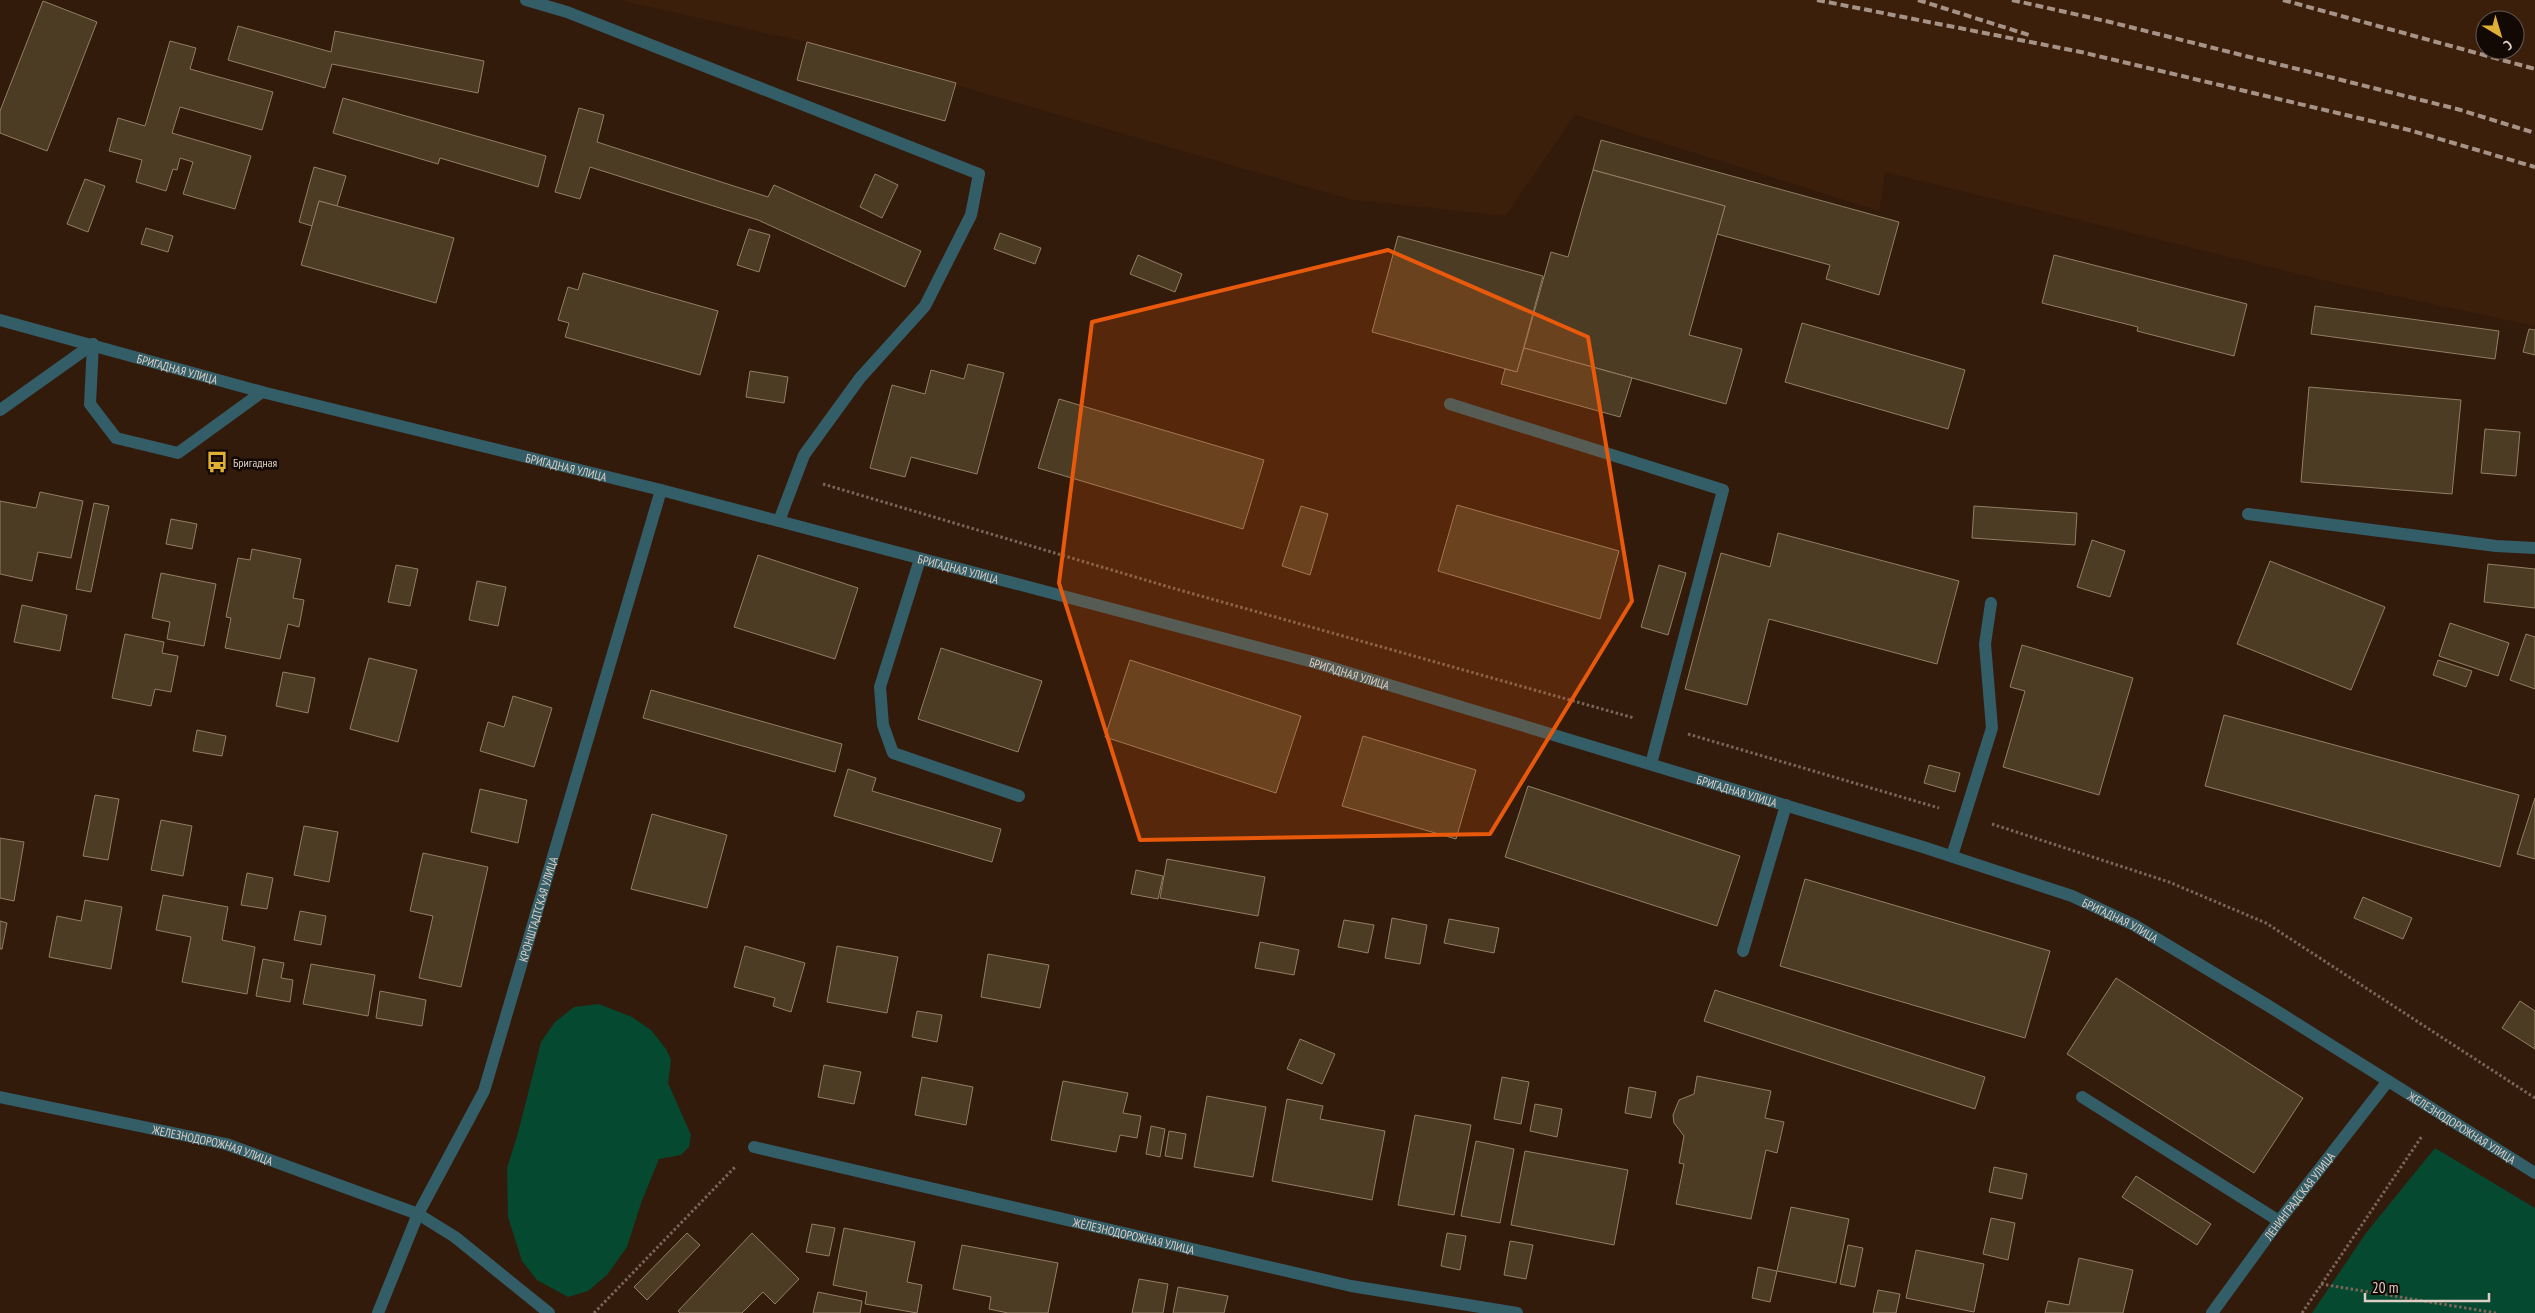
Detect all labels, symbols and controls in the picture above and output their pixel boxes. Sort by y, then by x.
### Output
north arrow [2475,10,2525,60]
text: С [2499,36,2516,55]
street label: БРИГАДНАЯ УЛИЦА [135,351,220,387]
bus stop icon: Бригадная [204,449,230,475]
street label: БРИГАДНАЯ УЛИЦА [524,450,609,484]
place label: Бригадная [233,455,277,470]
street label: БРИГАДНАЯ УЛИЦА [916,551,1001,586]
street label: БРИГАДНАЯ УЛИЦА [1308,654,1392,692]
street label: БРИГАДНАЯ УЛИЦА [1695,771,1779,810]
street label: КРОНШТАДТСКАЯ УЛИЦА [515,854,560,964]
street label: БРИГАДНАЯ УЛИЦА [2080,894,2161,945]
street label: ЖЕЛЕЗНОДОРОЖНАЯ УЛИЦА [2404,1087,2519,1167]
street label: ЖЕЛЕЗНОДОРОЖНАЯ УЛИЦА [150,1121,275,1168]
street label: ЛЕНИНГРАДСКАЯ УЛИЦА [2260,1149,2338,1243]
street label: ЖЕЛЕЗНОДОРОЖНАЯ УЛИЦА [1070,1214,1197,1257]
scale bar [2365,1270,2489,1302]
text: 20 m [2372,1278,2398,1297]

